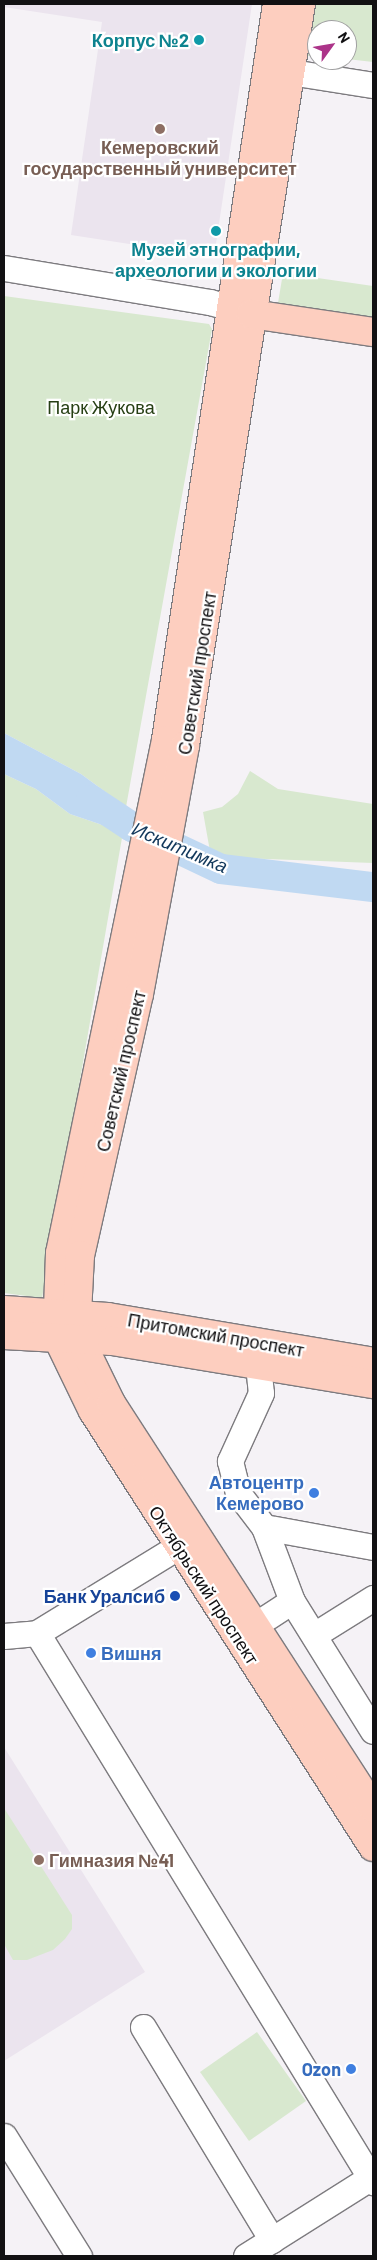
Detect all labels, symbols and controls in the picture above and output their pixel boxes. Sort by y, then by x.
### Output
north arrow [307,20,357,70]
place label: Корпус №2 [92,29,189,51]
text: N [335,29,354,46]
marker: Корпус №2 [193,34,205,46]
marker: Кемеровский государственный университет [154,123,166,135]
place label: Кемеровский государственный университет [23,137,297,180]
marker: Музей этнографии, археологии и экологии [210,225,222,237]
place label: Музей этнографии, археологии и экологии [115,239,317,282]
park label: Парк Жукова [47,396,155,418]
street label: Советский проспект [173,590,221,756]
water label: Искитимка [129,817,231,877]
street label: Советский проспект [92,988,150,1154]
street label: Притомский проспект [126,1309,306,1361]
place label: Автоцентр Кемерово [209,1472,304,1515]
marker: Автоцентр Кемерово [308,1487,320,1499]
street label: Октябрьский проспект [145,1501,263,1669]
place label: Банк Уралсиб [44,1585,165,1607]
marker: Банк Уралсиб [169,1590,181,1602]
place label: Вишня [101,1642,161,1664]
marker: Вишня [85,1647,97,1659]
place label: Гимназия №41 [49,1849,174,1871]
marker: Гимназия №41 [33,1854,45,1866]
place label: Ozon [302,2058,341,2080]
marker: Ozon [345,2063,357,2075]

